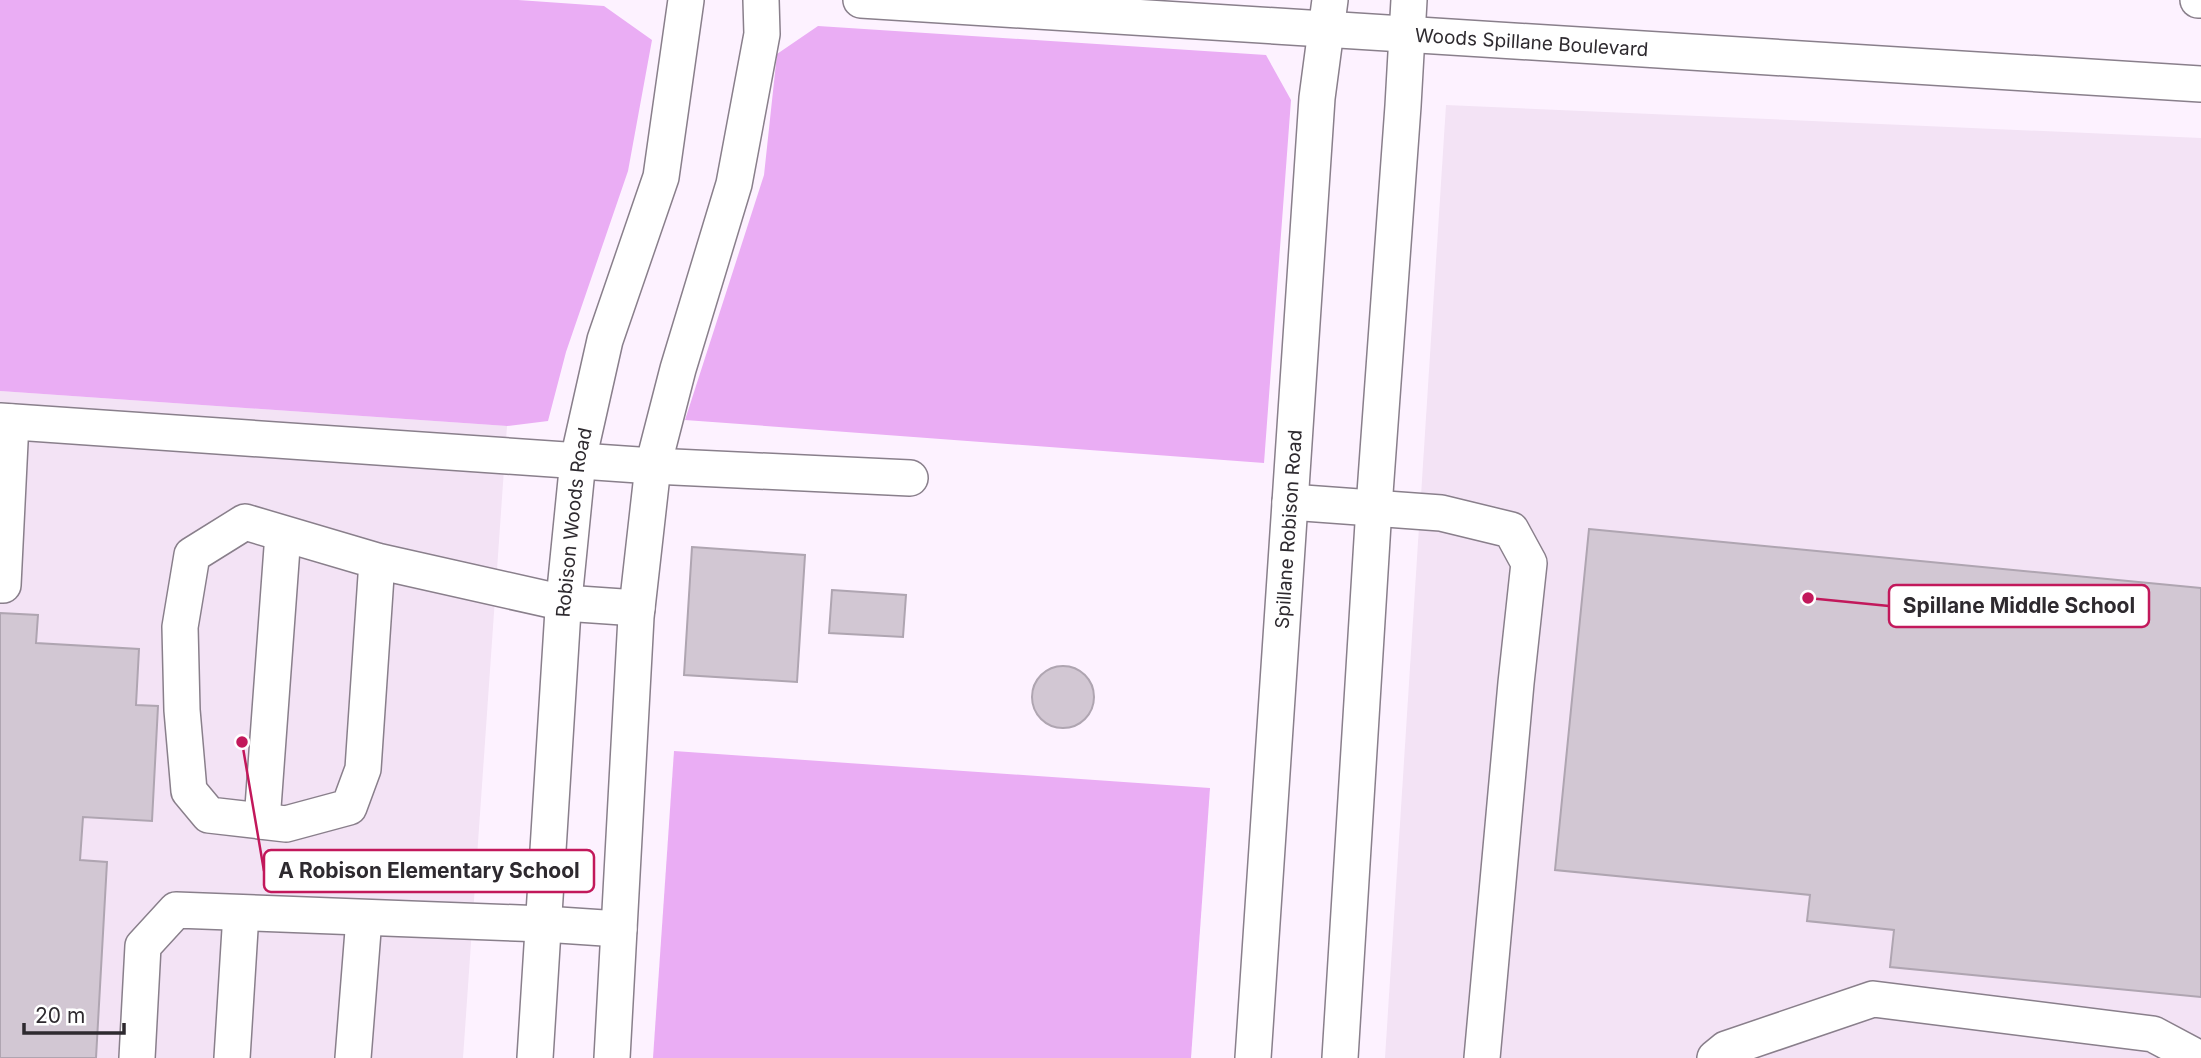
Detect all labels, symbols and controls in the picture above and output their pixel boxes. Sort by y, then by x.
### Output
street label: Woods Spillane Boulevard [1414,23,1649,61]
street label: Robison Woods Road [551,425,596,618]
street label: Spillane Robison Road [1270,429,1306,629]
callout: Spillane Middle School [1889,585,2149,627]
text: Spillane Middle School [1903,593,2135,618]
callout: A Robison Elementary School [264,850,594,892]
text: A Robison Elementary School [278,858,580,883]
scale bar [24,992,124,1036]
text: 20 m [35,1003,85,1028]

